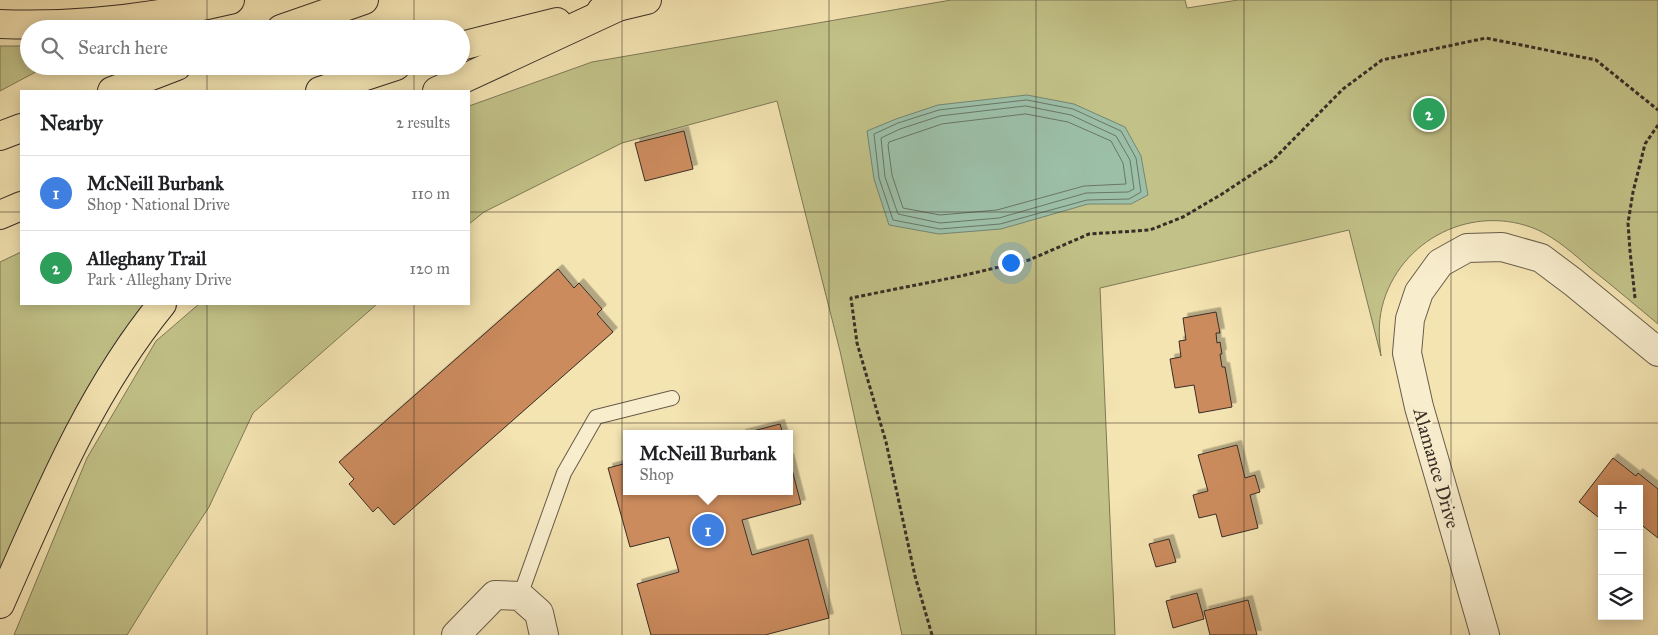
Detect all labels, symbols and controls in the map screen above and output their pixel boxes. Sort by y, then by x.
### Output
search box [20,20,470,75]
icon: search [38,34,66,62]
text: Search here [78,36,168,59]
pin: 2 [1413,95,1445,133]
text: Nearby [40,110,103,136]
text: 2 results [396,113,450,132]
text: McNeill Burbank [87,172,224,195]
text: 1 [53,184,59,203]
text: 110 m [411,184,450,203]
text: Shop · National Drive [87,195,230,214]
text: Alleghany Trail [87,247,206,270]
your location [998,250,1024,276]
text: 2 [52,259,60,278]
text: 120 m [410,259,450,278]
text: Park · Alleghany Drive [87,270,232,289]
street label: Alamance Drive [1408,404,1465,531]
popup [623,430,793,495]
text: McNeill Burbank [640,442,776,465]
text: Shop [640,465,674,484]
map controls [1598,485,1643,620]
button: + [1598,485,1643,530]
pin: 1 [692,511,724,549]
button: − [1598,530,1643,575]
button: layers [1598,575,1643,620]

